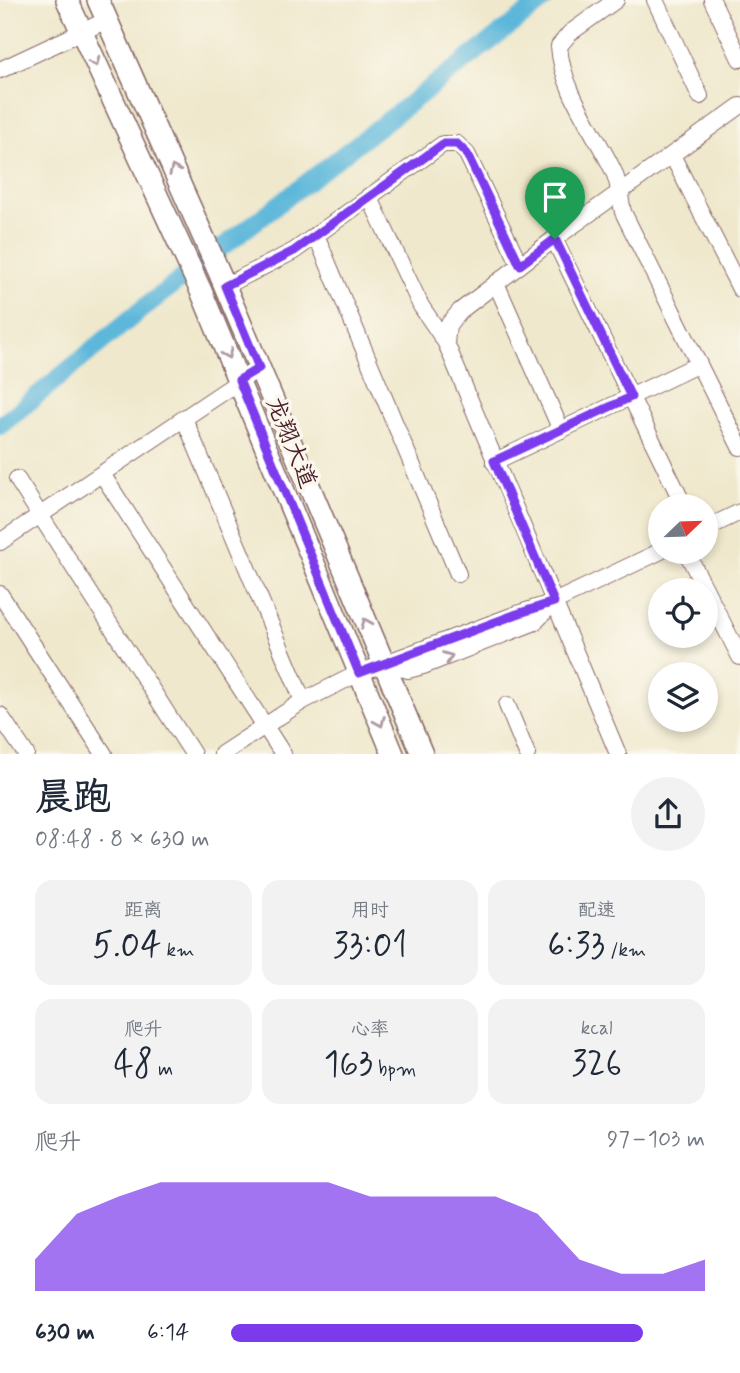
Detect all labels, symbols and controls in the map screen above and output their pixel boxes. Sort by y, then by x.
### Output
one-way arrow [87,55,101,67]
one-way arrow [168,165,182,177]
pin [525,167,585,239]
icon: arrive [536,178,574,216]
one-way arrow [219,346,233,359]
street label: 龙翔大道 [258,392,323,493]
north arrow [648,494,718,564]
map controls [648,494,718,732]
button: locate [648,578,718,648]
one-way arrow [360,618,374,630]
one-way arrow [442,651,454,665]
button: layers [648,662,718,732]
one-way arrow [371,716,385,728]
text: 晨跑 [35,774,111,823]
button: share [631,777,705,851]
text: 08:48 · 8 × 630 m [35,825,210,855]
text: 距离 [124,898,162,923]
text: 用时 [351,898,389,923]
text: 配速 [578,898,616,923]
text: 5.04 [92,923,161,969]
text: 33:01 [333,923,407,969]
text: 6:33 [547,923,605,969]
text: km [161,938,194,963]
text: /km [605,938,646,963]
text: kcal [581,1016,613,1041]
text: 爬升 [124,1017,162,1042]
text: 心率 [351,1017,389,1042]
text: 326 [571,1041,622,1087]
text: 48 [113,1042,153,1088]
text: 163 [324,1042,373,1088]
text: m [153,1057,173,1082]
text: bpm [373,1057,416,1082]
text: 97–103 m [607,1125,705,1155]
text: 爬升 [35,1128,81,1158]
text: 630 m [35,1318,95,1348]
text: 6:14 [147,1318,189,1348]

